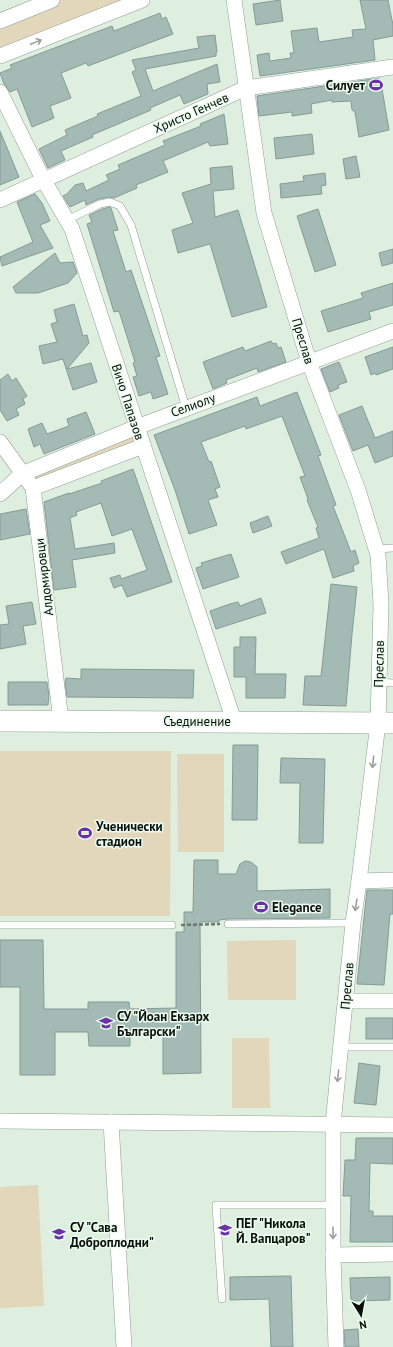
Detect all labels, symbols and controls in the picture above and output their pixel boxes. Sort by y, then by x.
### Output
one-way arrow [30,37,42,45]
place label: Силует [326,77,366,94]
sports icon: Силует [368,77,384,93]
street label: Христо Генчев [151,89,231,137]
street label: Преслав [288,316,318,366]
street label: Вичо Папазов [108,362,148,442]
street label: Селиолу [168,389,218,421]
street label: Алдомировци [31,537,57,617]
street label: Преслав [370,640,388,688]
street label: Съединение [163,713,231,730]
one-way arrow [370,755,377,768]
place label: Ученически стадион [95,818,163,850]
sports icon: Ученически стадион [77,825,93,841]
one-way arrow [351,898,359,911]
sports icon: Elegance [253,899,269,915]
place label: Elegance [272,899,322,916]
street label: Преслав [336,962,358,1010]
place label: СУ "Йоан Екзарх Български" [117,1008,210,1040]
school or university icon: СУ "Йоан Екзарх Български" [98,1015,114,1031]
one-way arrow [334,1069,342,1082]
place label: ПЕГ "Никола Й. Вапцаров" [236,1215,311,1247]
place label: СУ "Сава Доброплодни" [70,1219,154,1251]
school or university icon: ПЕГ "Никола Й. Вапцаров" [217,1222,233,1238]
school or university icon: СУ "Сава Доброплодни" [51,1226,67,1242]
one-way arrow [329,1226,337,1239]
north arrow [341,1295,381,1335]
text: N [358,1317,368,1332]

